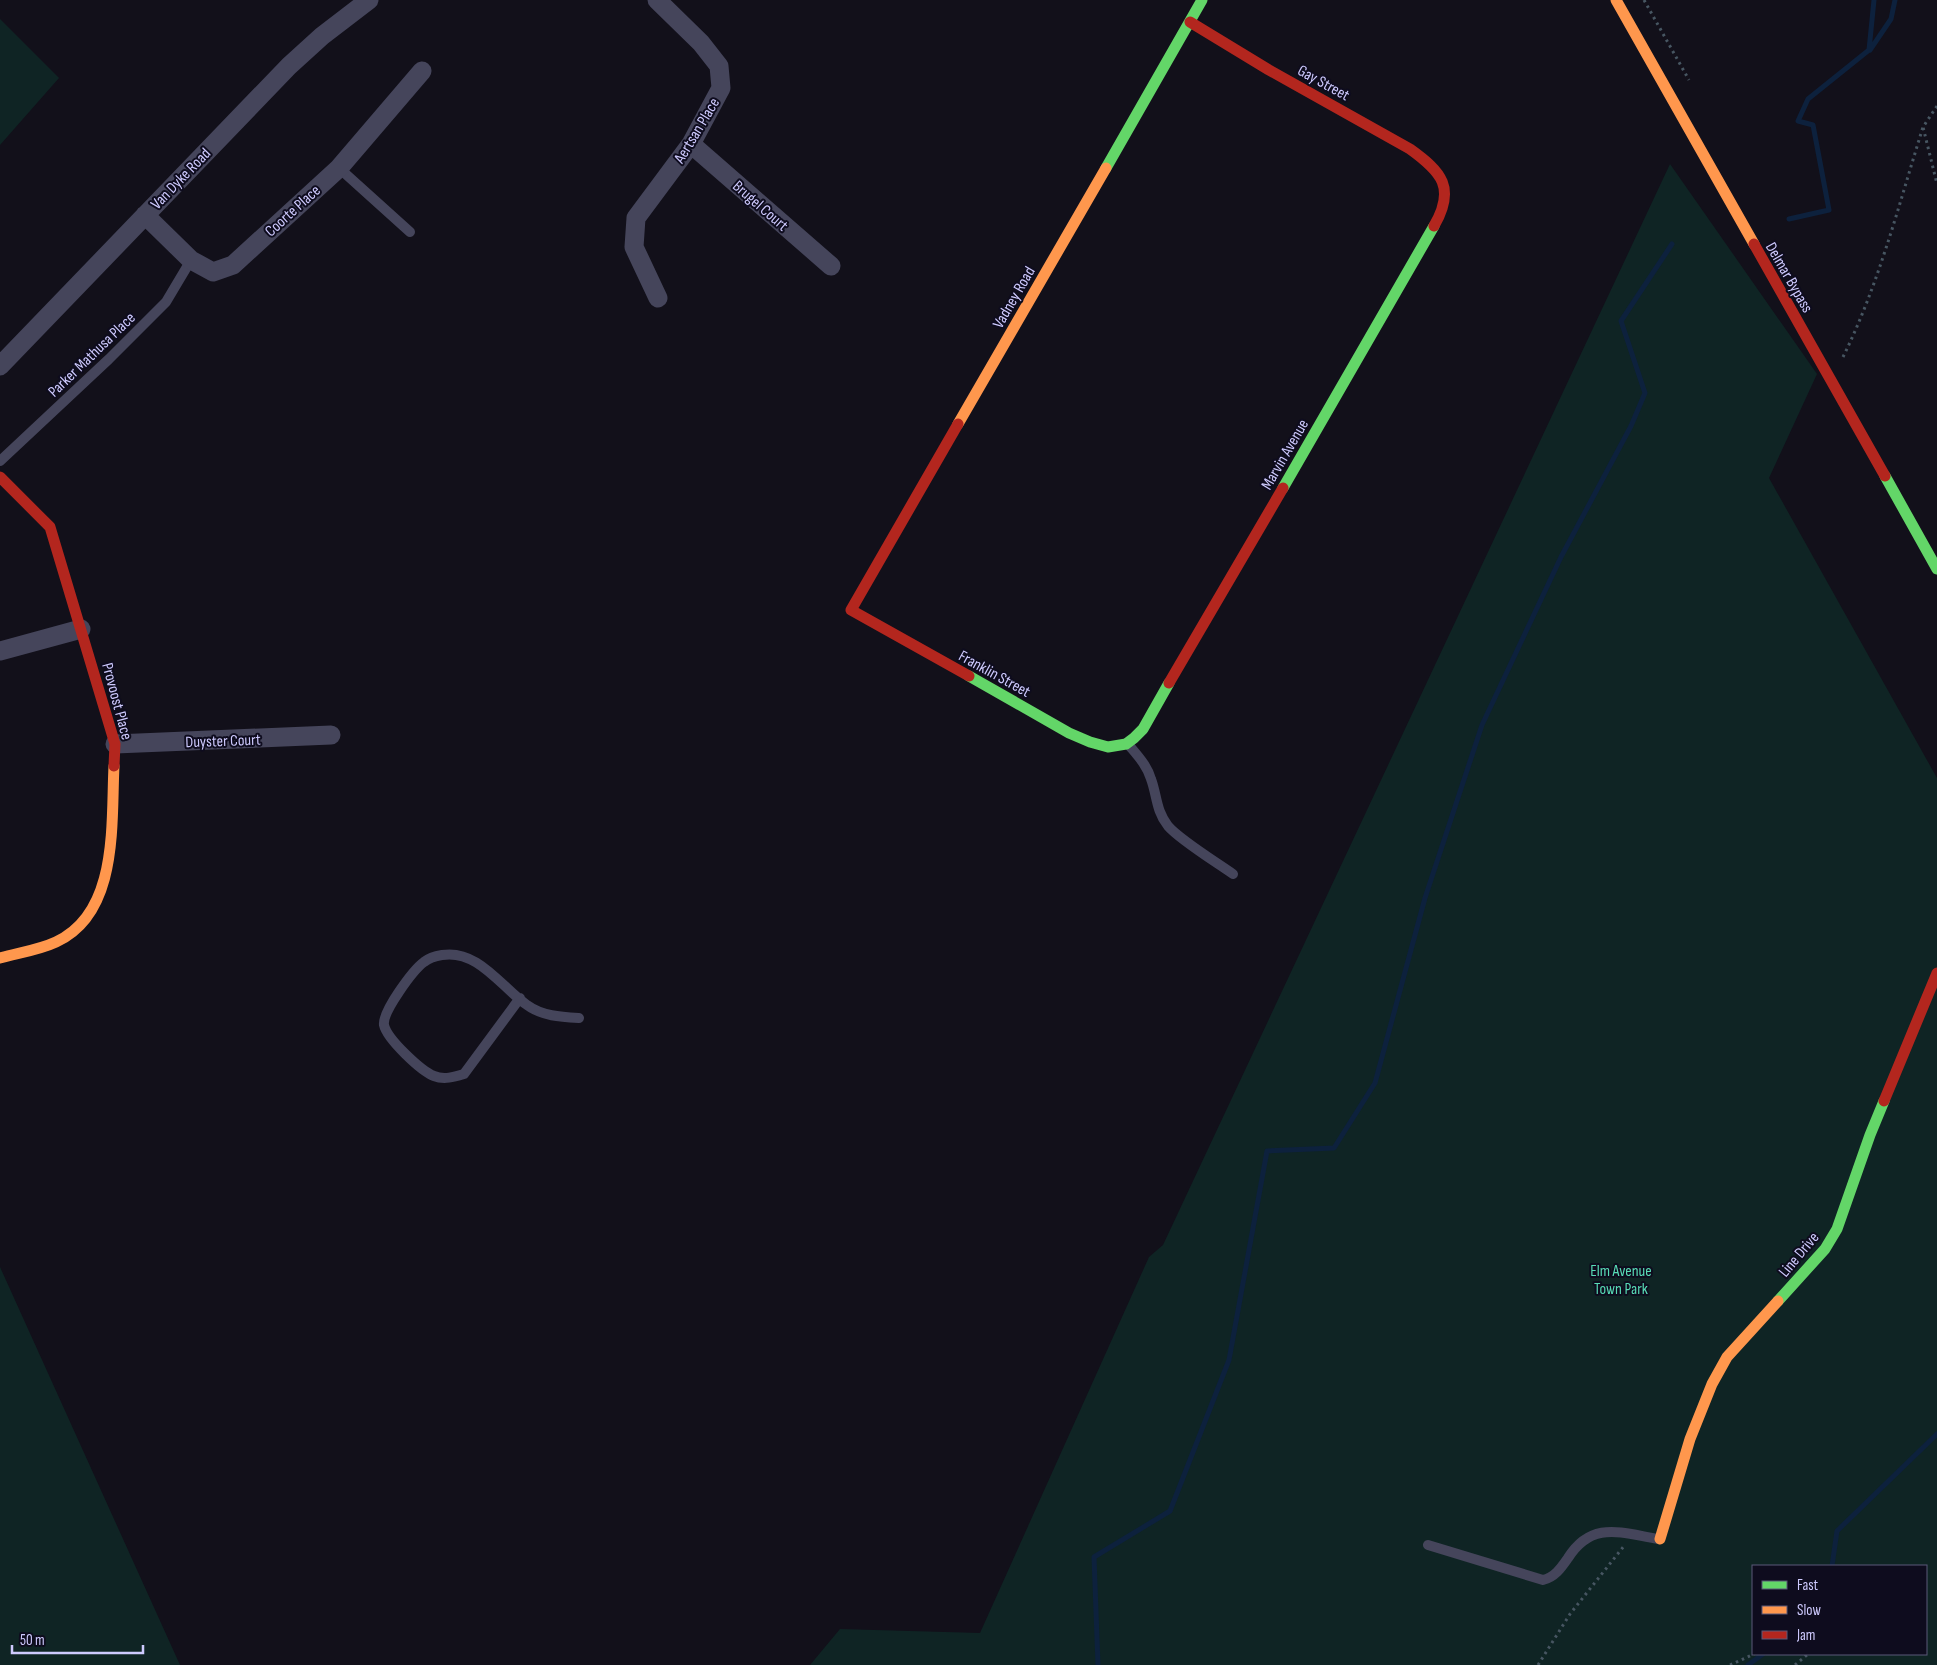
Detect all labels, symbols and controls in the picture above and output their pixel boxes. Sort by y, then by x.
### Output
street label: Gay Street [1294,61,1353,105]
street label: Aertsan Place [670,95,724,168]
street label: Van Dyke Road [147,144,215,214]
street label: Brugel Court [728,177,792,235]
street label: Coorte Place [261,181,325,241]
street label: Delmar Bypass [1761,239,1817,317]
street label: Vadney Road [989,264,1040,332]
street label: Parker Mathusa Place [44,309,140,401]
street label: Marvin Avenue [1258,416,1313,493]
street label: Franklin Street [955,647,1034,702]
street label: Provoost Place [97,661,136,742]
street label: Duyster Court [185,731,261,752]
street label: Line Drive [1775,1229,1823,1281]
park label: Elm Avenue Town Park [1590,1262,1652,1299]
legend [1752,1565,1927,1655]
text: Fast [1797,1576,1819,1595]
text: Slow [1797,1601,1821,1620]
scale bar [12,1622,144,1654]
text: Jam [1796,1626,1815,1645]
text: 50 m [20,1631,45,1650]

